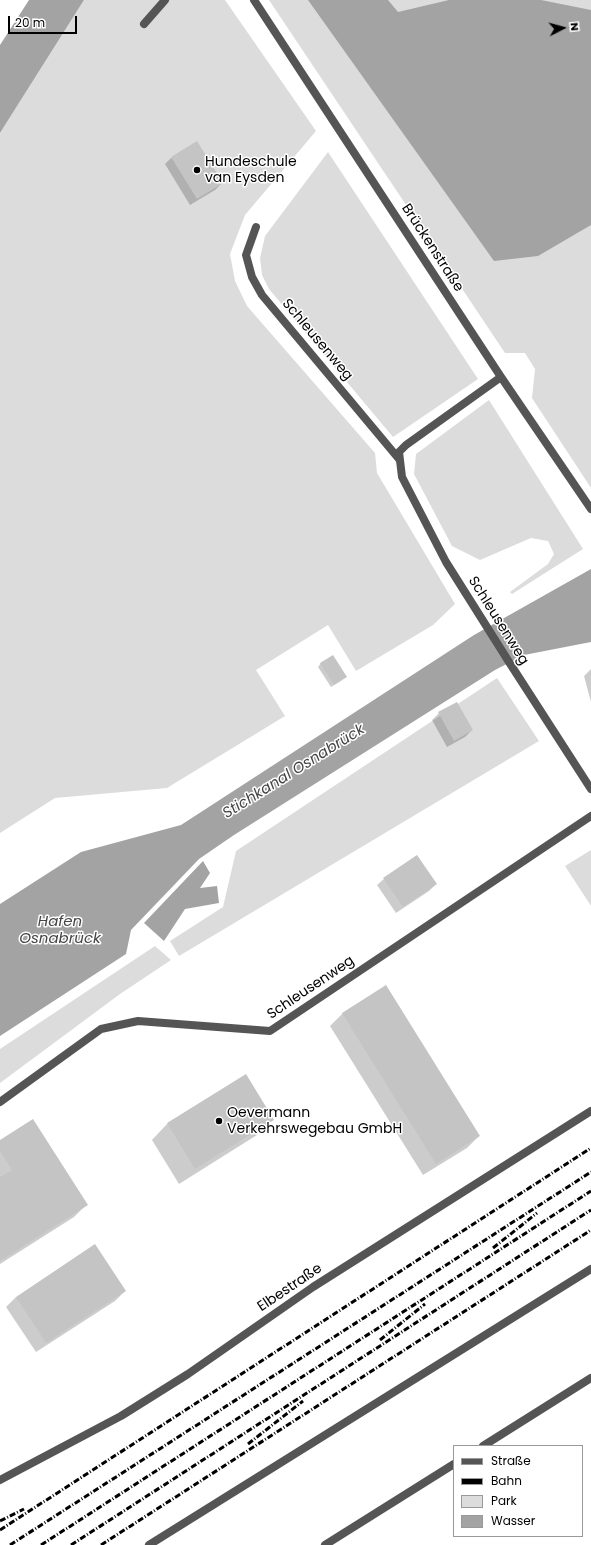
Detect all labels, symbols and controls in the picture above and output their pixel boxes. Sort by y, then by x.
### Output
scale bar [10,8,79,34]
north arrow [543,8,583,48]
text: 20 m [15,14,45,31]
text: N [567,22,583,32]
place label: Hundeschule van Eysden [205,154,297,186]
marker: Hundeschule van Eysden [192,165,202,175]
street label: Brückenstraße [397,201,467,295]
street label: Schleusenweg [278,296,356,384]
street label: Schleusenweg [464,574,532,668]
water label: Stichkanal Osnabrück [220,721,368,823]
water label: Hafen Osnabrück [19,913,101,948]
street label: Schleusenweg [264,953,358,1023]
place label: Oevermann Verkehrswegebau GmbH [227,1105,402,1138]
marker: Oevermann Verkehrswegebau GmbH [214,1116,224,1126]
street label: Elbestraße [255,1260,325,1316]
legend [453,1445,583,1537]
text: Straße [491,1452,531,1469]
text: Bahn [491,1472,522,1489]
text: Park [491,1492,517,1509]
text: Wasser [491,1512,535,1529]

